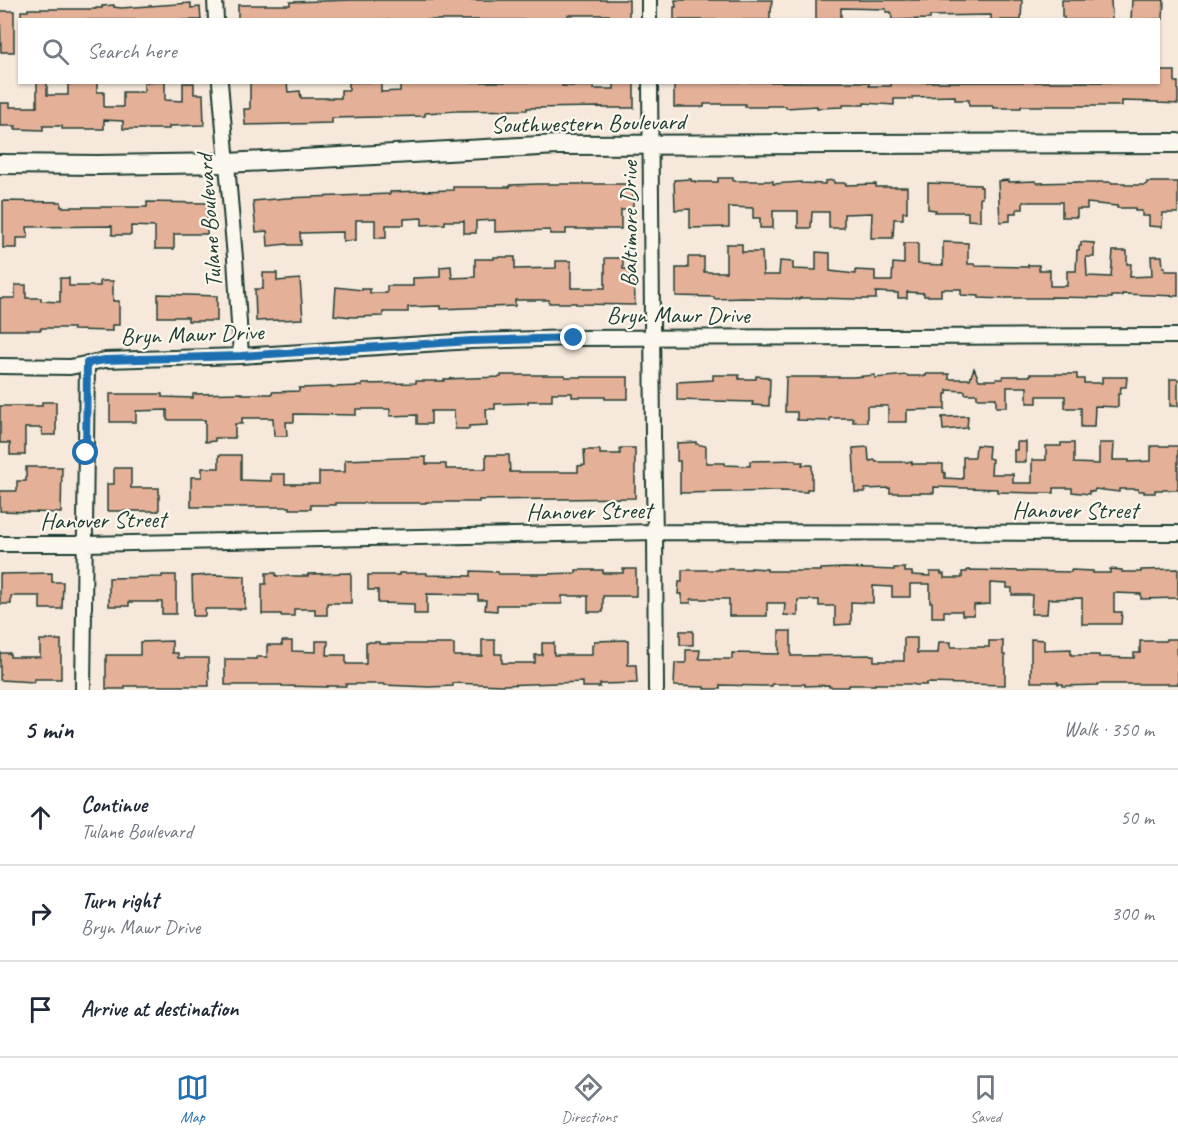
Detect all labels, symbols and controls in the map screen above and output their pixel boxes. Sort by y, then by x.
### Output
search box [18,18,1160,84]
icon: search [39,35,72,68]
text: Search here [87,37,177,65]
street label: Southwestern Boulevard [491,106,689,140]
street label: Tulane Boulevard [189,150,229,289]
street label: Baltimore Drive [614,159,644,287]
street label: Bryn Mawr Drive [606,300,752,330]
street label: Bryn Mawr Drive [120,316,266,351]
route end [560,324,586,350]
route start [72,439,98,465]
street label: Hanover Street [526,495,655,527]
street label: Hanover Street [1012,495,1141,525]
street label: Hanover Street [40,504,169,536]
text: 5 min [24,713,73,746]
text: Walk · 350 m [1064,717,1154,742]
text: Continue [81,791,147,819]
icon: ahead [24,801,57,834]
text: 50 m [1120,805,1154,830]
text: Tulane Boulevard [81,819,193,844]
text: Turn right [81,887,158,915]
icon: right [24,897,57,930]
text: 300 m [1111,901,1154,926]
text: Bryn Mawr Drive [81,915,200,940]
icon: arrive [24,993,57,1026]
text: Arrive at destination [81,995,238,1023]
tab: Map [176,1071,209,1127]
tab: Directions [561,1071,617,1127]
tab: Saved [969,1071,1002,1127]

